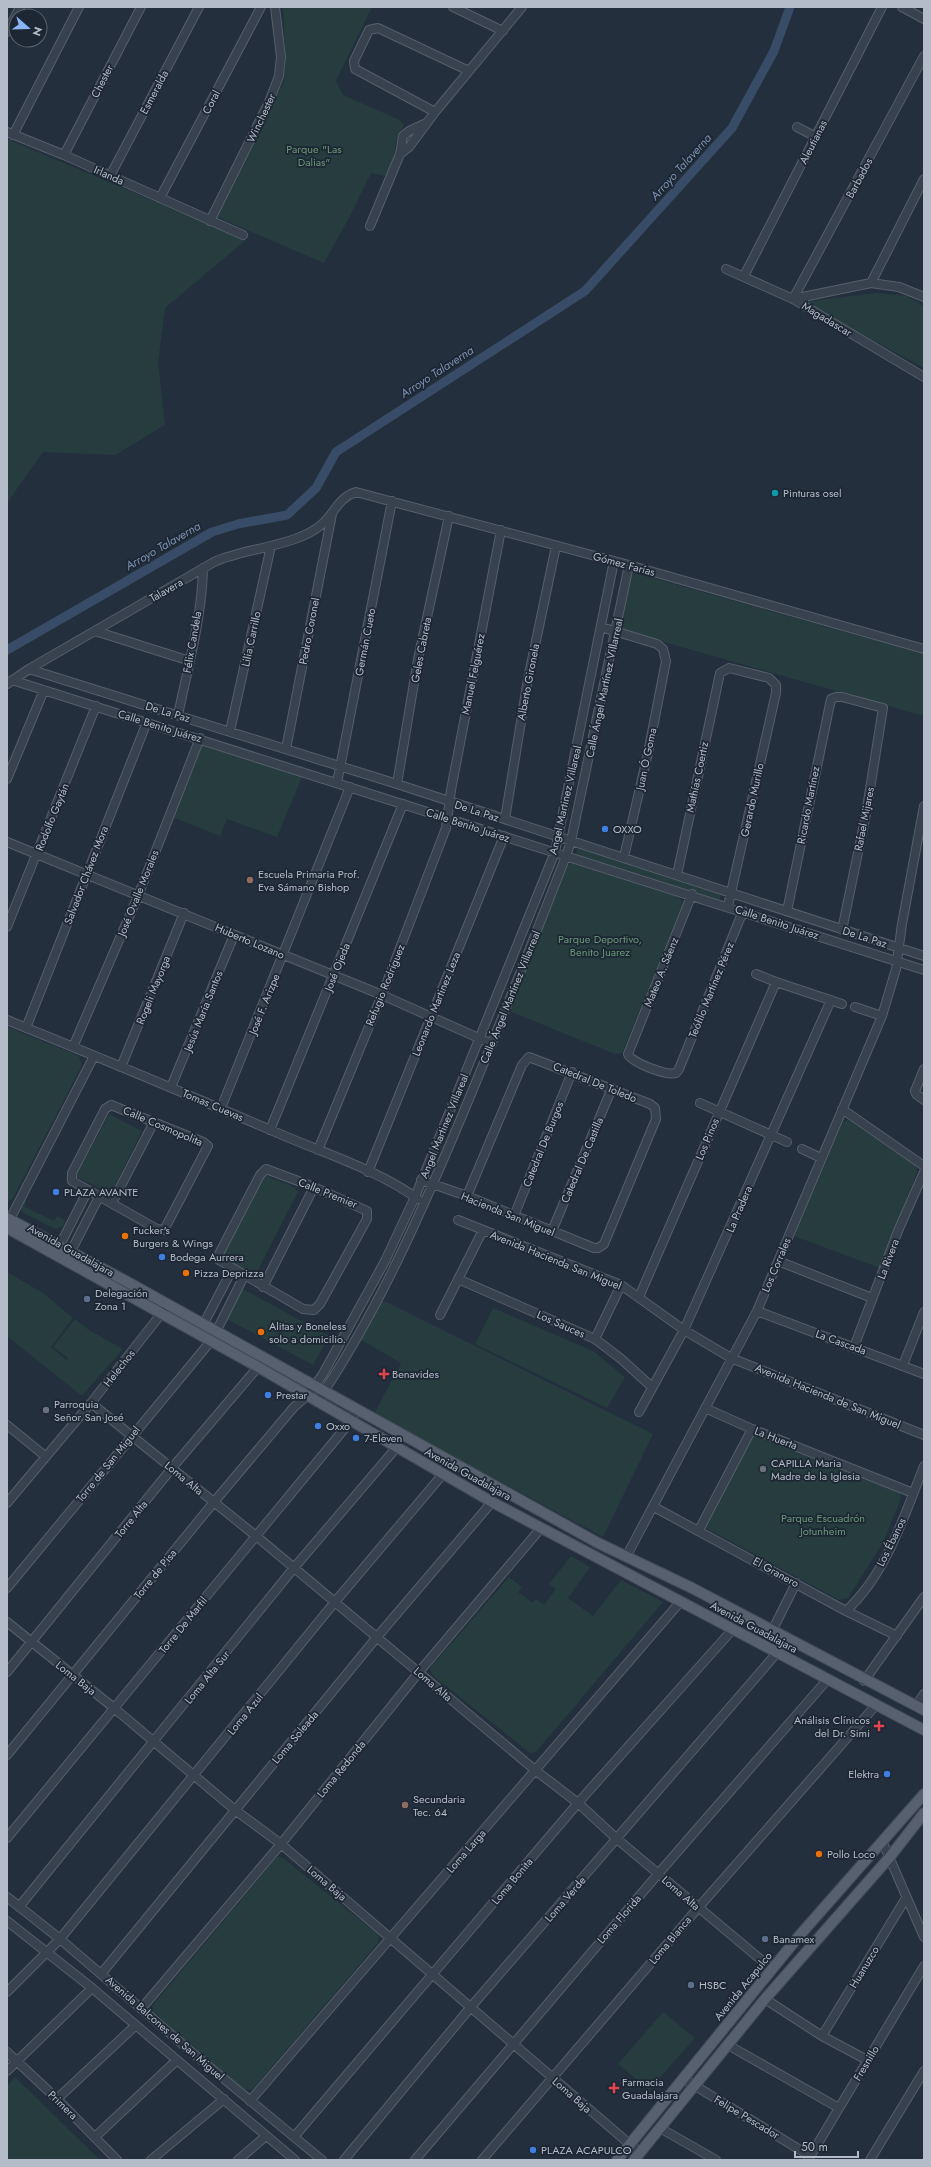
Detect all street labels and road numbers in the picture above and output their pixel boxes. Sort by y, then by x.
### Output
street label: Chester [87,61,117,100]
street label: Esmeralda [136,67,172,117]
street label: Coral [198,87,224,117]
street label: Winchester [243,91,279,145]
street label: Aleutianas [795,117,831,167]
street label: Barbados [842,155,877,201]
street label: Irlanda [91,161,127,189]
street label: Magadascar [799,298,855,340]
street label: Gómez Farías [591,548,657,580]
street label: Talavera [146,574,186,606]
street label: Pedro Coronel [295,596,323,666]
street label: Germán Cueto [351,607,379,677]
street label: Félix Candela [179,610,205,674]
street label: Lilia Carrillo [237,610,265,668]
street label: Geles Cabreta [407,616,435,684]
street label: Calle Ángel Martínez Villarreal [581,617,627,759]
street label: Manuel Felguérez [457,632,489,716]
street label: Alberto Gironela [513,642,543,722]
street label: De La Paz [144,698,192,726]
street label: Calle Benito Juárez [116,706,204,746]
street label: Juan Ó Goma [631,726,660,794]
street label: Mathías Coertiz [682,740,712,814]
street label: Angel Martinez Villareal [545,744,585,856]
street label: Gerardo Murillo [736,762,768,838]
street label: Ricardo Martínez [793,765,823,845]
street label: Rodolfo Gaytán [31,781,73,853]
street label: Rafael Mijares [850,785,878,852]
street label: De La Paz [453,796,501,826]
street label: Calle Benito Juárez [424,804,512,846]
street label: Salvador Chávez Mora [60,823,112,927]
street label: José Ovalle Morales [113,847,163,940]
street label: Calle Benito Juárez [733,901,821,943]
street label: Huberto Lozano [213,919,287,963]
street label: De La Paz [841,922,889,952]
street label: Calle Ángel Martínez Villarreal [476,928,544,1066]
street label: Mateo A. Sáenz [640,935,682,1009]
street label: José Ojeda [319,940,354,995]
street label: Teófilo Martínez Pérez [684,940,738,1040]
street label: Refugio Rodríguez [361,942,409,1028]
street label: Leonardo Martinez Leza [408,950,464,1058]
street label: Rogeli Mayorga [132,953,174,1027]
street label: Jesús María Santos [179,968,227,1056]
street label: José F. Arizpe [244,971,284,1039]
street label: Catedral De Toledo [551,1058,639,1106]
street label: Angel Martinez Villareal [416,1071,472,1181]
street label: Tomas Cuevas [180,1085,247,1125]
street label: Catedral De Burgos [519,1098,568,1189]
street label: Calle Cosmopolita [121,1102,205,1150]
street label: Catedral De Castilla [557,1115,607,1205]
street label: Los Pinos [691,1115,723,1162]
street label: Calle Premier [296,1174,360,1212]
street label: La Pradera [722,1183,756,1235]
street label: Hacienda San Miguel [459,1188,557,1240]
street label: Avenida Guadalajara [25,1220,117,1280]
street label: Avenida Hacienda San Miguel [488,1226,624,1294]
street label: Los Corrales [757,1235,795,1295]
street label: La Rivera [873,1237,903,1281]
street label: Los Sauces [534,1306,588,1342]
street label: La Cascada [813,1325,869,1359]
street label: Helechos [99,1346,139,1390]
street label: Avenida Hacienda de San Miguel [753,1359,903,1433]
street label: Torre de San Miguel [72,1422,144,1506]
street label: La Huerta [752,1423,800,1453]
street label: Avenida Guadalajara [422,1444,514,1504]
street label: Loma Alta [161,1457,207,1499]
street label: Torre Alta [111,1497,151,1541]
street label: Los Ébanos [872,1514,910,1569]
street label: Torre de Pisa [130,1546,180,1602]
street label: El Granero [750,1553,802,1591]
street label: Torre De Marfil [155,1593,211,1657]
street label: Avenida Guadalajara [708,1597,800,1657]
street label: Loma Alta Sur [180,1647,234,1707]
street label: Loma Baja [52,1657,100,1699]
street label: Loma Alta [410,1663,456,1705]
street label: Loma Azul [223,1690,267,1738]
street label: Loma Soleada [268,1707,322,1767]
street label: Loma Redonda [313,1737,369,1801]
street label: Loma Larga [442,1826,490,1876]
street label: Loma Bonita [488,1854,536,1908]
street label: Loma Baja [304,1862,350,1904]
street label: Loma Verde [541,1872,590,1925]
street label: Loma Alta [658,1872,704,1914]
street label: Loma Florida [593,1891,645,1947]
street label: Loma Blanca [645,1912,695,1968]
street label: Huanuzco [845,1943,883,1991]
street label: Avenida Acapulco [710,1948,776,2024]
street label: Avenida Balcones de San Miguel [102,1972,228,2084]
street label: Fresnillo [849,2042,883,2084]
street label: Loma Baja [549,2073,595,2117]
street label: Primera [45,2087,81,2123]
street label: Felipe Pescador [711,2091,783,2143]

